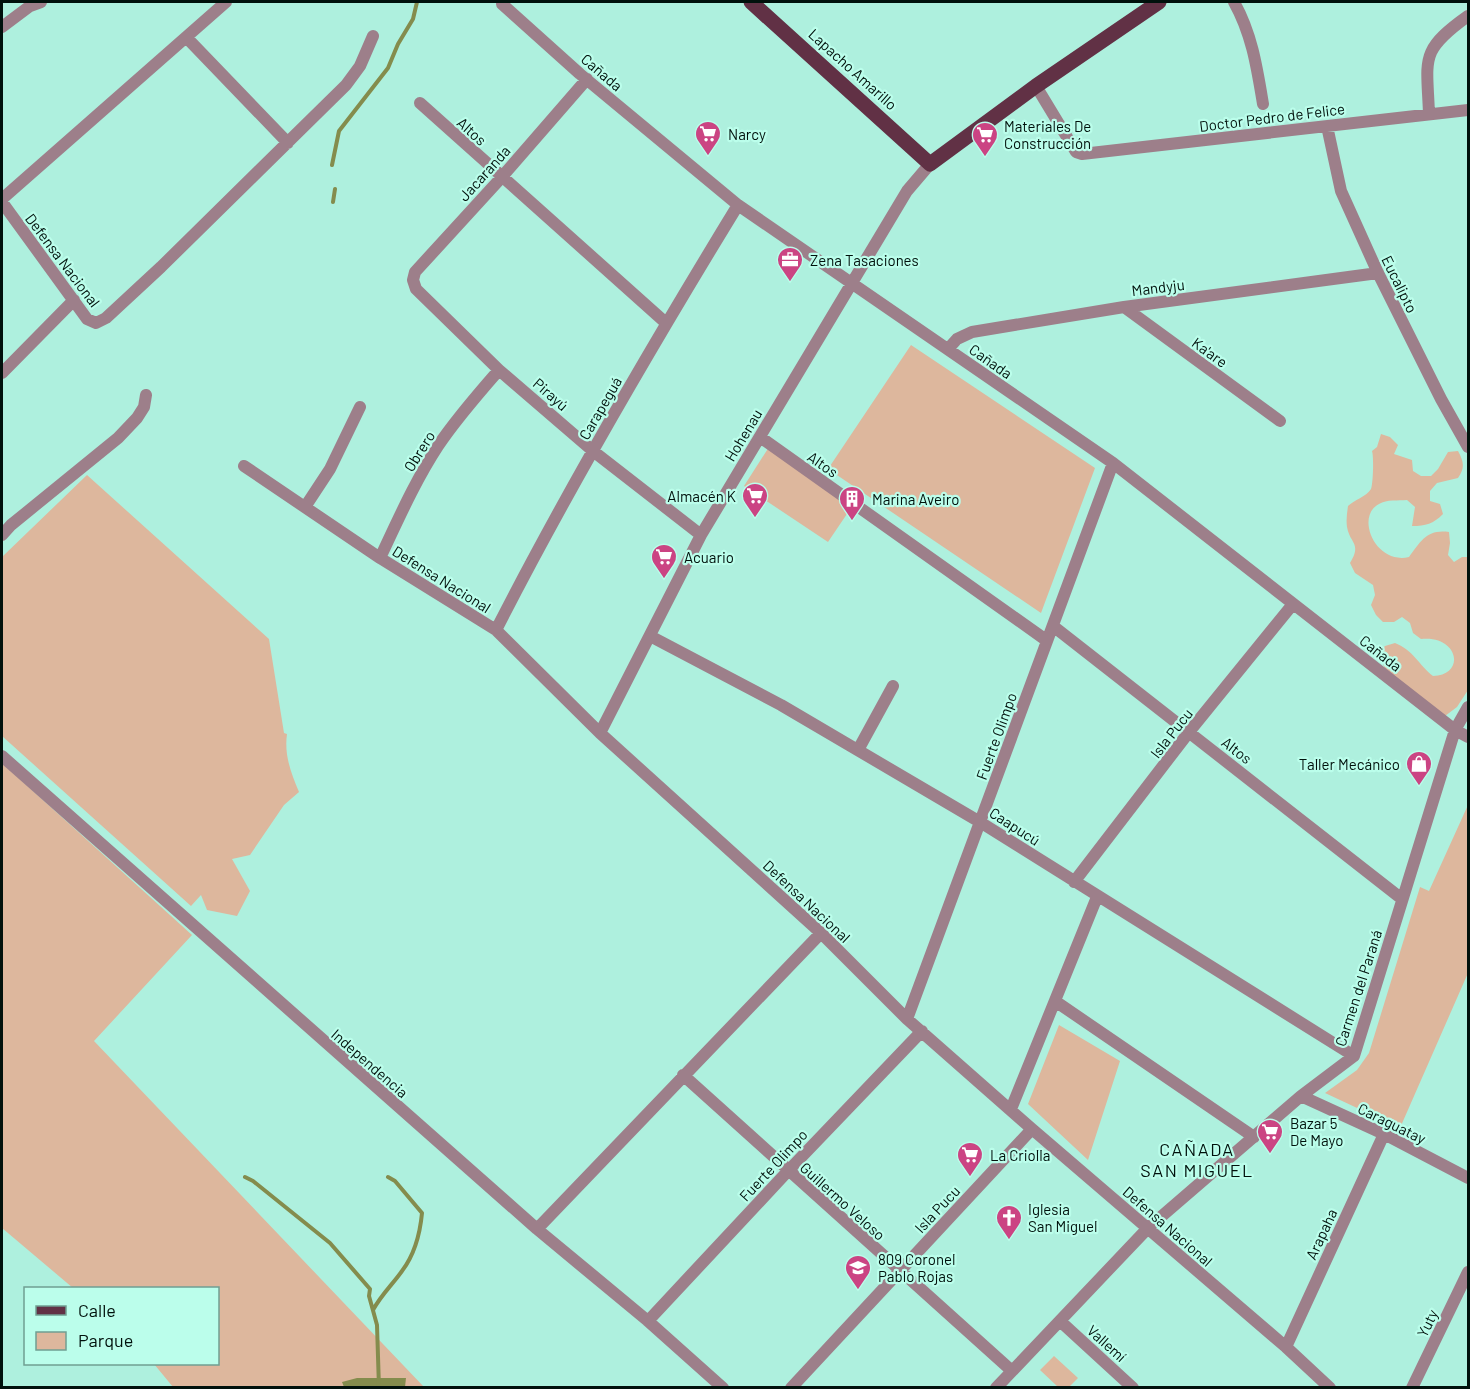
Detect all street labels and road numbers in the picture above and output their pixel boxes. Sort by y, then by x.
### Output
street label: Lapacho Amarillo [805,25,901,113]
street label: Cañada [578,50,626,94]
street label: Doctor Pedro de Felice [1198,99,1346,135]
street label: Altos [454,113,490,149]
street label: Jacaranda [454,141,514,205]
street label: Defensa Nacional [22,210,104,310]
street label: Eucalipto [1378,252,1422,316]
street label: Mandyju [1130,275,1186,299]
street label: Ka'are [1189,333,1231,371]
street label: Cañada [966,340,1016,382]
street label: Carapeguá [575,373,625,443]
street label: Pirayú [530,374,572,414]
street label: Hohenau [720,406,766,464]
street label: Obrero [400,427,438,475]
street label: Altos [804,447,842,481]
street label: Defensa Nacional [390,542,494,616]
street label: Cañada [1356,631,1406,675]
street label: Fuerte Olimpo [972,690,1020,782]
street label: Isla Pucu [1146,705,1196,761]
street label: Altos [1218,733,1256,767]
street label: Caapucú [986,803,1044,849]
street label: Defensa Nacional [760,856,854,946]
street label: Carmen del Paraná [1331,927,1385,1049]
street label: Independencia [328,1025,412,1101]
street label: Caraguatay [1355,1099,1429,1147]
street label: Fuerte Olimpo [735,1125,811,1205]
street label: Guillermo Veloso [797,1158,889,1244]
street label: Isla Pucu [911,1182,963,1236]
street label: Defensa Nacional [1120,1182,1216,1270]
street label: Arapaha [1301,1206,1341,1262]
street label: Yuty [1413,1306,1441,1340]
street label: Vallemí [1084,1321,1130,1365]

